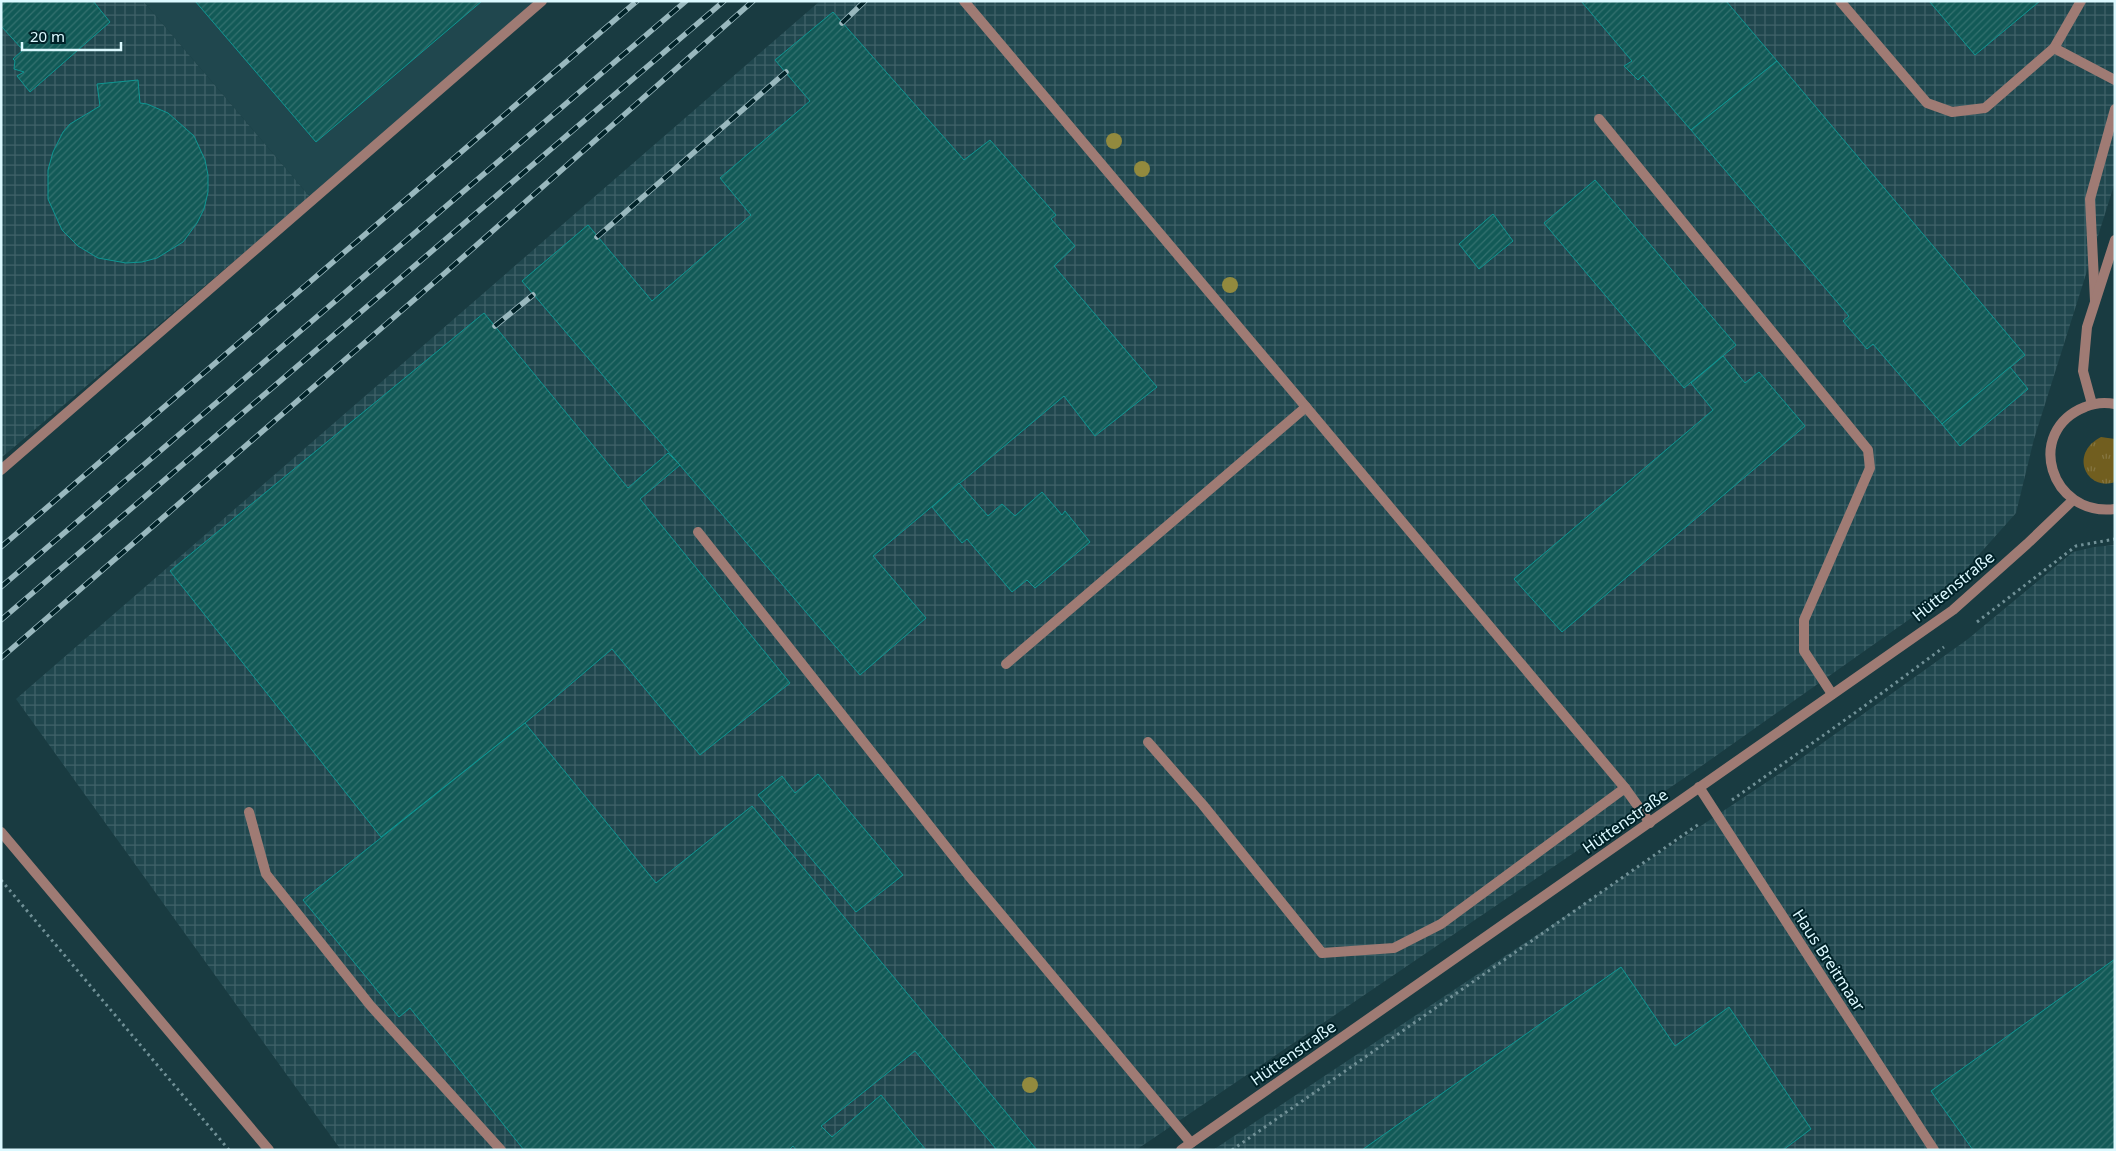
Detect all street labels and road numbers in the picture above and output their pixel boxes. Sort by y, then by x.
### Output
street label: Hüttenstraße [1907,546,1999,626]
street label: Hüttenstraße [1578,783,1672,859]
street label: Haus Breitmaar [1788,905,1870,1016]
street label: Hüttenstraße [1246,1015,1340,1091]

